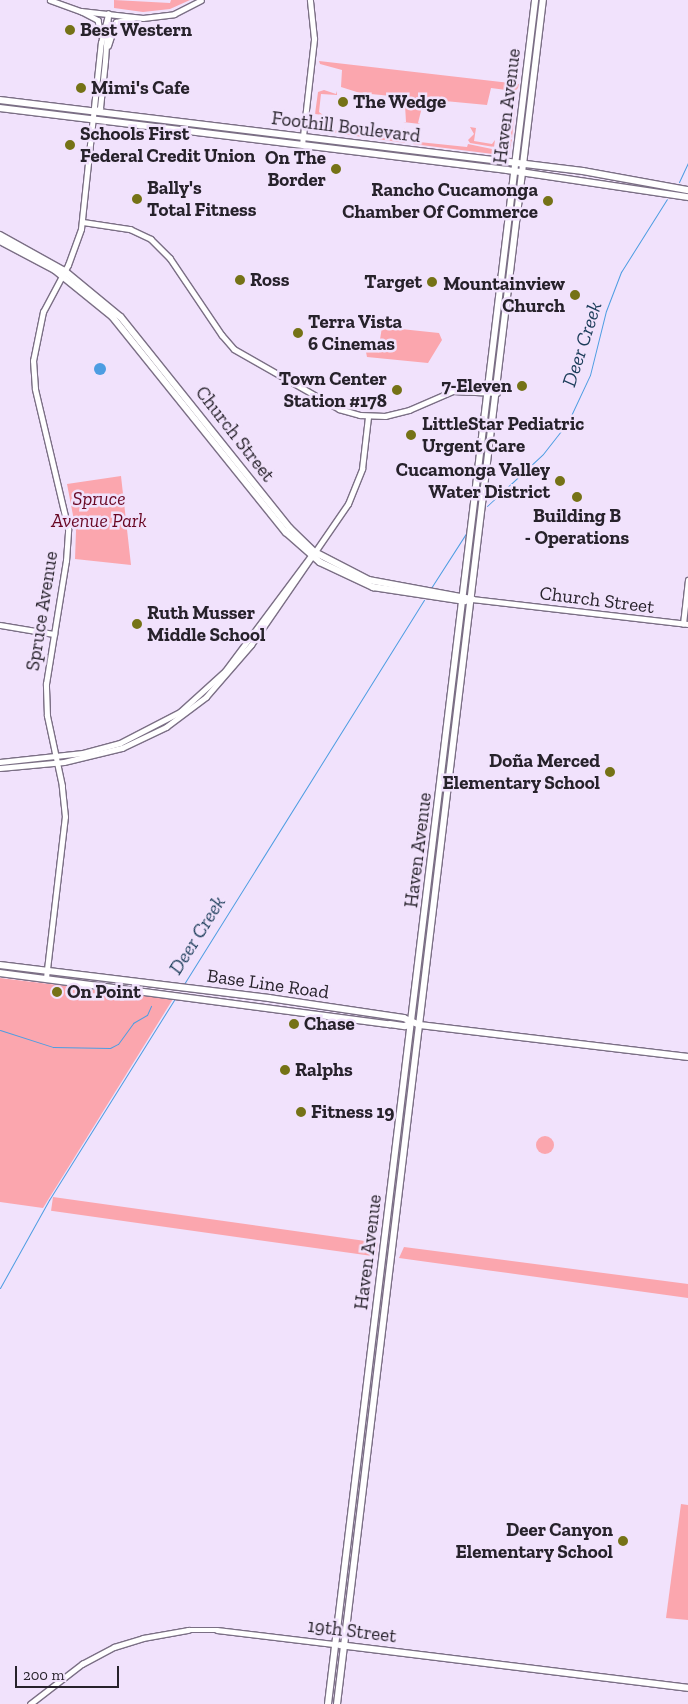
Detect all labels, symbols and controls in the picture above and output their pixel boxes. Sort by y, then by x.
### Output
place label: Best Western [80,19,193,41]
marker: Best Western [64,24,76,36]
street label: Haven Avenue [489,47,525,165]
place label: Mimi's Cafe [91,77,190,99]
marker: Mimi's Cafe [75,82,87,94]
place label: The Wedge [353,91,447,113]
marker: The Wedge [337,96,349,108]
street label: Foothill Boulevard [270,107,422,147]
place label: Schools First Federal Credit Union [80,123,255,167]
marker: Schools First Federal Credit Union [64,139,76,151]
place label: On The Border [265,147,326,191]
marker: On The Border [330,163,342,175]
place label: Bally's Total Fitness [147,177,257,221]
place label: Rancho Cucamonga Chamber Of Commerce [342,179,538,223]
marker: Bally's Total Fitness [131,193,143,205]
marker: Rancho Cucamonga Chamber Of Commerce [542,195,554,207]
place label: Ross [250,269,289,291]
place label: Target [364,271,422,293]
place label: Mountainview Church [443,273,565,317]
marker: Ross [234,274,246,286]
marker: Target [426,276,438,288]
marker: Mountainview Church [569,289,581,301]
water label: Deer Creek [557,298,607,390]
place label: Terra Vista 6 Cinemas [308,311,403,355]
marker: Terra Vista 6 Cinemas [292,327,304,339]
place label: Town Center Station #178 [279,368,387,412]
place label: 7-Eleven [441,375,512,397]
marker: 7-Eleven [516,380,528,392]
street label: Church Street [191,382,279,486]
marker: Town Center Station #178 [391,384,403,396]
place label: LittleStar Pediatric Urgent Care [422,413,585,457]
marker: LittleStar Pediatric Urgent Care [404,428,418,442]
place label: Cucamonga Valley Water District [395,459,550,503]
marker: Cucamonga Valley Water District [554,475,566,487]
park label: Spruce Avenue Park [51,488,147,532]
marker: Building B - Operations [571,491,583,503]
place label: Building B - Operations [525,505,629,549]
street label: Spruce Avenue [21,549,63,673]
street label: Church Street [538,582,656,618]
place label: Ruth Musser Middle School [147,602,265,646]
marker: Ruth Musser Middle School [131,618,143,630]
place label: Doña Merced Elementary School [442,750,600,794]
marker: Doña Merced Elementary School [604,766,616,778]
street label: Haven Avenue [400,791,436,909]
water label: Deer Creek [163,891,231,979]
street label: Base Line Road [206,964,330,1004]
place label: On Point [67,981,141,1003]
marker: On Point [51,986,63,998]
place label: Chase [304,1013,355,1035]
marker: Chase [288,1018,300,1030]
place label: Ralphs [295,1059,353,1081]
marker: Ralphs [279,1064,291,1076]
place label: Fitness 19 [311,1101,394,1123]
marker: Fitness 19 [295,1106,307,1118]
street label: Haven Avenue [350,1193,386,1311]
place label: Deer Canyon Elementary School [455,1519,613,1563]
marker: Deer Canyon Elementary School [617,1535,629,1547]
street label: 19th Street [306,1614,398,1648]
scale bar [18,1656,121,1688]
text: 200 m [23,1666,64,1684]

